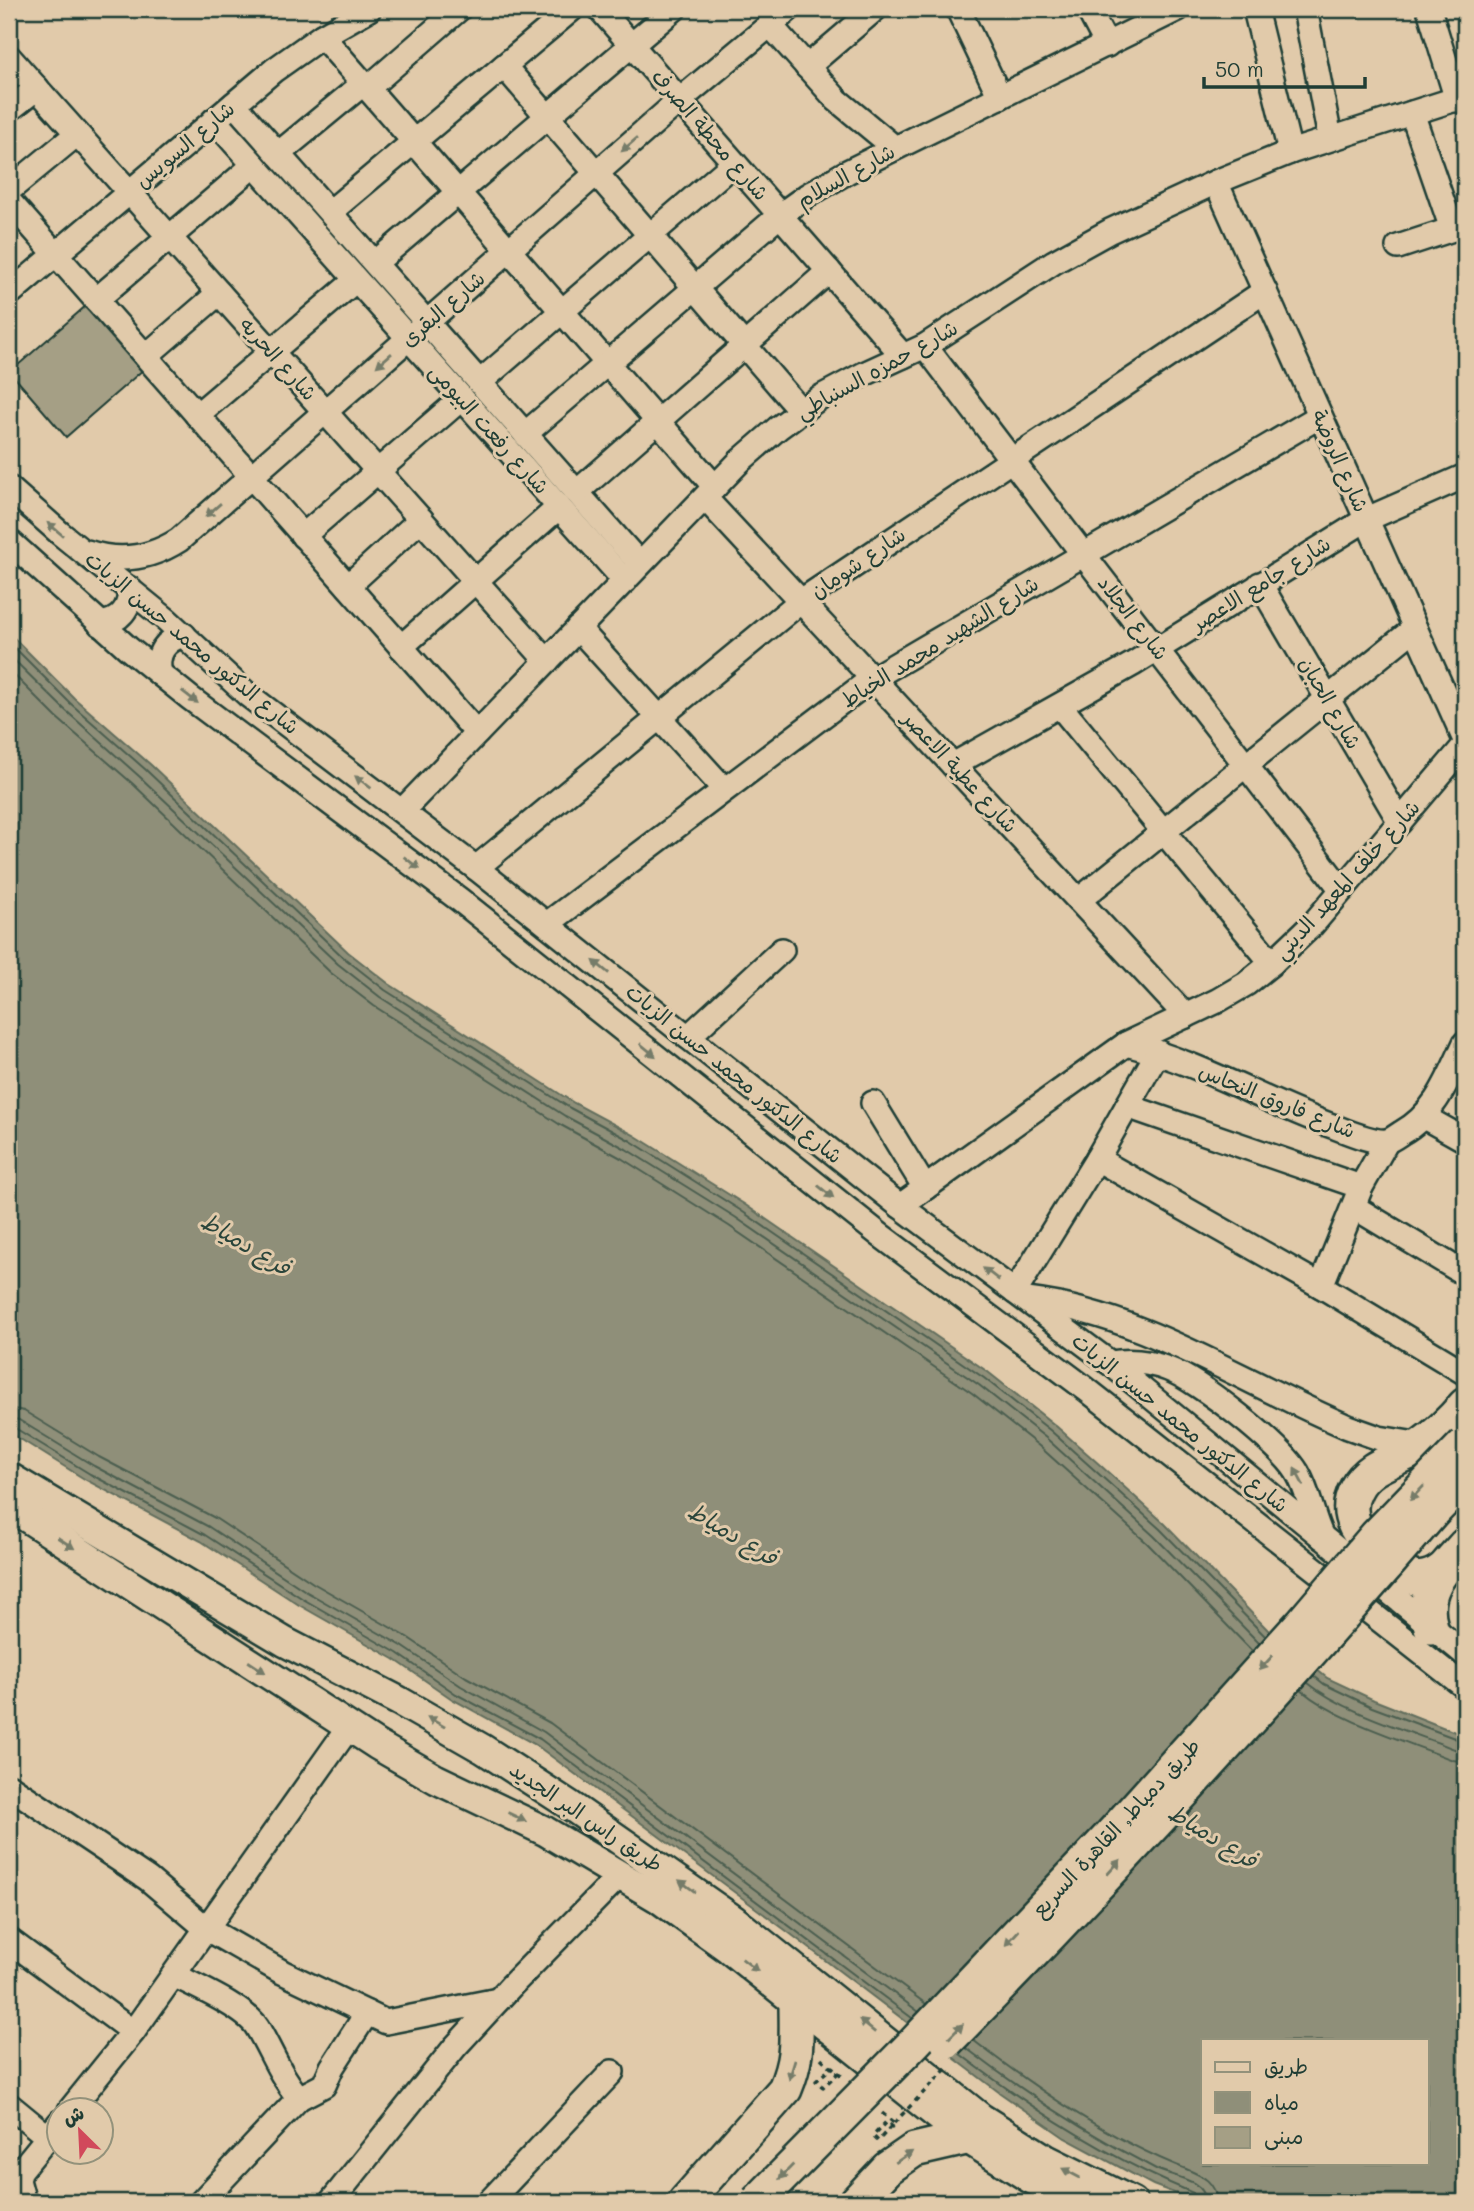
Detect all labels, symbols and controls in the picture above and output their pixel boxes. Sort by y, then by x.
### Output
scale bar [1204,46,1366,90]
text: 50 m [1215,55,1264,82]
street label: شارع محطة الصرف [644,63,776,207]
street label: شارع السويس [129,94,241,196]
one-way arrow [620,137,637,152]
street label: شارع السلام [791,137,901,216]
street label: شارع البقرى [394,264,492,354]
street label: شارع الحريه [232,311,324,407]
street label: شارع حمزه السنباطي [791,313,965,430]
one-way arrow [376,352,393,367]
street label: شارع رفعت البيومى [422,357,556,501]
street label: شارع الروضة [1304,405,1376,517]
one-way arrow [205,502,222,517]
street label: شارع شومان [804,520,912,606]
one-way arrow [47,522,64,537]
street label: شارع جامع الاعصر [1184,529,1337,640]
street label: شارع الدكتور محمد حسن الزيات [78,544,306,742]
street label: شارع الشهيد محمد الخياط [835,569,1045,715]
street label: شارع الجلاد [1090,569,1176,667]
street label: شارع الحبان [1291,651,1369,755]
one-way arrow [181,690,199,705]
street label: شارع عطية الاعصر [894,703,1025,840]
one-way arrow [354,776,372,790]
street label: شارع خلف المعهد الديني [1267,793,1430,969]
one-way arrow [402,856,421,870]
one-way arrow [592,959,610,974]
street label: شارع الدكتور محمد حسن الزيات [619,977,849,1171]
one-way arrow [638,1042,656,1057]
street label: شارع فاروق النحاس [1194,1056,1360,1146]
one-way arrow [816,1184,834,1199]
water label: فرع دمياط [195,1205,298,1285]
one-way arrow [982,1267,1000,1281]
street label: شارع الدكتور محمد حسن الزيات [1065,1326,1295,1520]
one-way arrow [1293,1467,1305,1487]
one-way arrow [1410,1484,1426,1501]
water label: فرع دمياط [682,1495,785,1575]
one-way arrow [57,1536,75,1550]
one-way arrow [1259,1654,1275,1671]
one-way arrow [247,1660,267,1673]
one-way arrow [426,1716,445,1728]
street label: طريق دمياط, القاهرة السريع [1025,1732,1207,1924]
street label: طريق راس البر الجديد [504,1754,669,1878]
water label: فرع دمياط [1162,1796,1265,1878]
one-way arrow [507,1811,527,1822]
one-way arrow [1105,1859,1121,1876]
one-way arrow [679,1879,697,1894]
one-way arrow [1005,1929,1021,1946]
one-way arrow [741,1957,759,1972]
one-way arrow [859,2019,876,2034]
one-way arrow [948,2023,965,2040]
legend [1201,2039,1428,2166]
text: طريق [1264,2052,1308,2079]
one-way arrow [786,2059,796,2080]
text: مياه [1264,2088,1299,2115]
north arrow [46,2096,116,2166]
text: ش [58,2099,88,2131]
text: مبنى [1264,2122,1303,2151]
one-way arrow [894,2151,913,2164]
one-way arrow [779,2163,795,2180]
one-way arrow [1061,2167,1081,2178]

